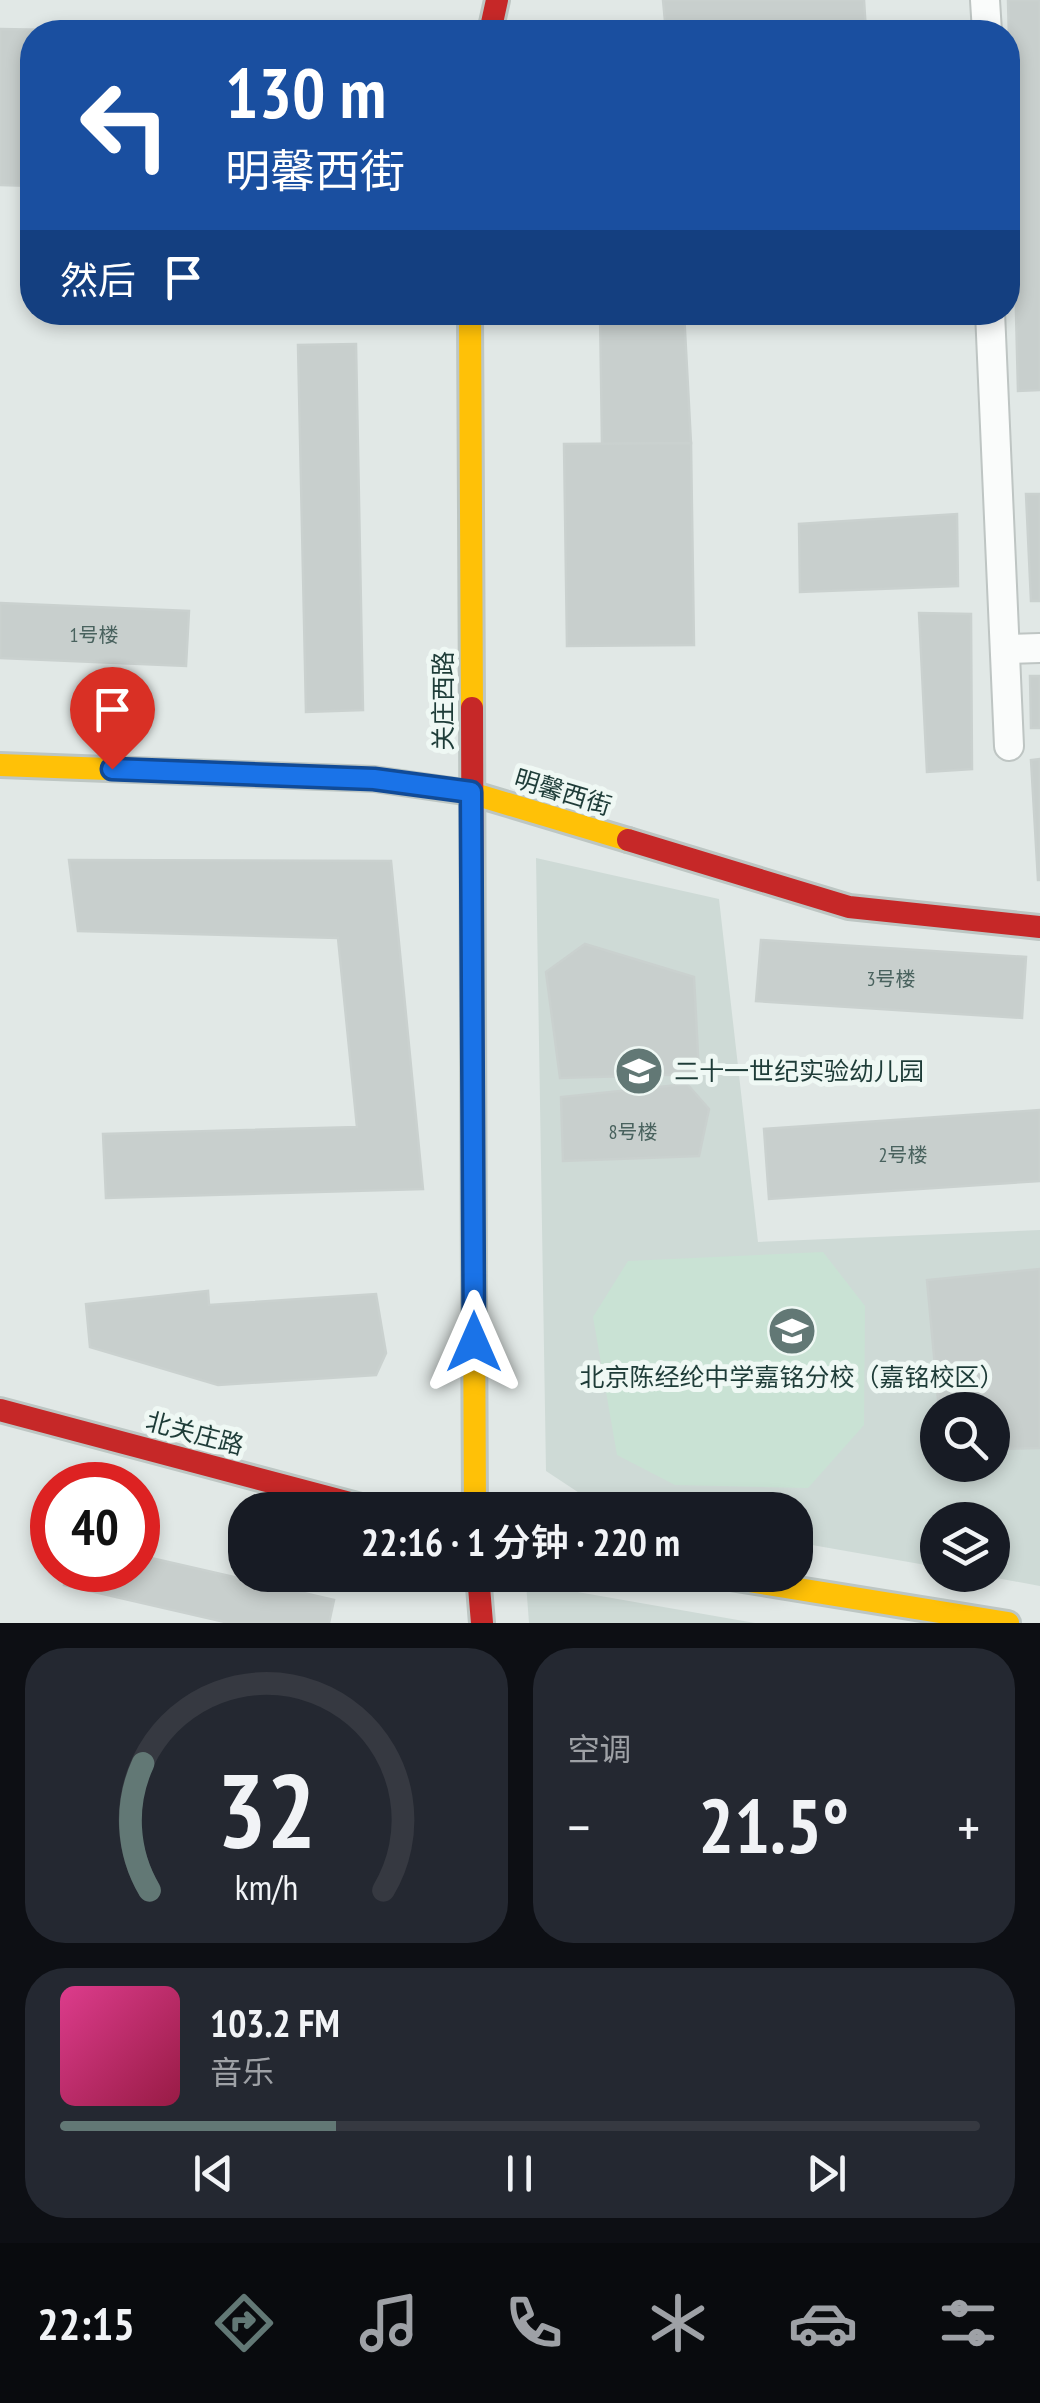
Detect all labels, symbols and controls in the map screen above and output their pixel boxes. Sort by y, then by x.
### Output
text: 130 m [225,47,386,137]
icon: left [60,60,190,190]
text: 明馨西街 [225,141,405,199]
icon: arrive [156,250,211,305]
text: 然后 [60,255,136,304]
house number: 1号楼 [70,622,119,648]
street label: 关庄西路 [427,651,459,751]
pin [70,667,155,770]
icon: arrive [85,682,140,737]
street label: 明馨西街 [510,762,616,822]
house number: 3号楼 [867,966,916,992]
school or university icon: 二十一世纪实验幼儿园 [613,1045,665,1097]
place label: 二十一世纪实验幼儿园 [674,1055,924,1087]
house number: 8号楼 [609,1119,658,1145]
house number: 2号楼 [879,1142,928,1168]
position arrow [422,1290,526,1394]
school or university icon: 北京陈经纶中学嘉铭分校（嘉铭校区） [766,1305,818,1357]
place label: 北京陈经纶中学嘉铭分校（嘉铭校区） [579,1361,1005,1393]
map controls [920,1392,1010,1592]
button: search [920,1392,1010,1482]
street label: 北关庄路 [143,1405,247,1461]
speed limit sign: 40 [30,1462,160,1592]
button: layers [920,1502,1010,1592]
text: 22:16 · 1 分钟 · 220 m [361,1517,680,1566]
text: 空调 [568,1728,632,1770]
text: 32 [217,1742,316,1877]
text: 21.5° [698,1777,849,1874]
text: − [568,1791,590,1862]
text: + [957,1791,980,1862]
text: km/h [235,1864,298,1910]
text: 103.2 FM [210,1998,340,2047]
text: 音乐 [210,2051,274,2093]
icon: previous [186,2146,241,2201]
icon: pause [492,2146,547,2201]
icon: next [799,2146,854,2201]
icon: directions [209,2288,279,2358]
icon: music [354,2288,424,2358]
icon: phone [499,2288,569,2358]
icon: climate [643,2288,713,2358]
icon: car [788,2288,858,2358]
icon: filters [933,2288,1003,2358]
text: 22:15 [37,2294,135,2352]

